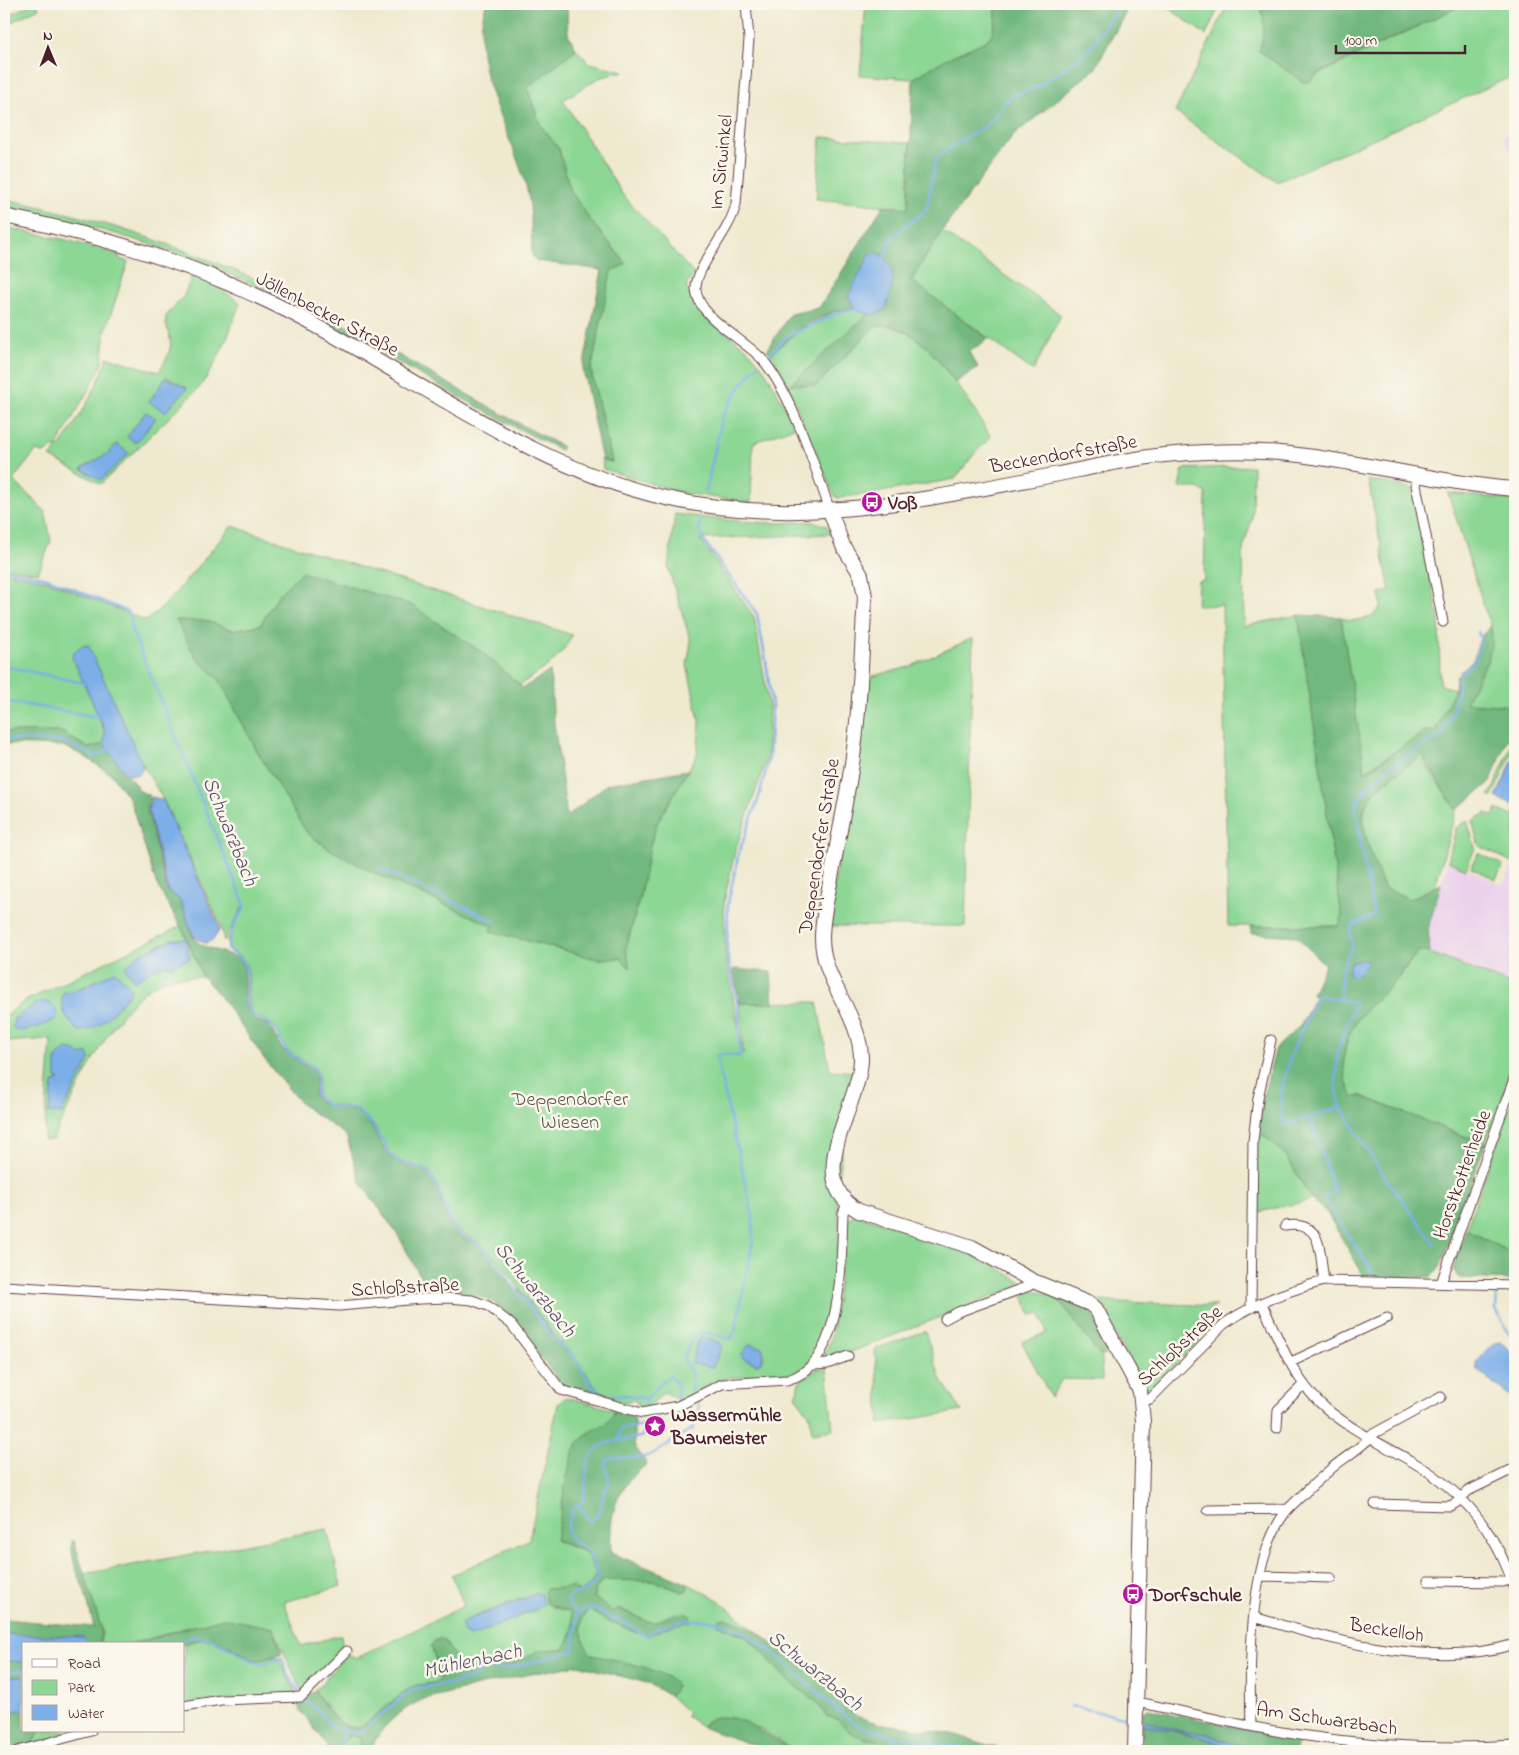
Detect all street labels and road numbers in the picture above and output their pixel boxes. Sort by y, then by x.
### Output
street label: Im Sirwinkel [703,113,742,211]
street label: Jöllenbecker Straße [250,265,404,365]
street label: Beckendorfstraße [986,428,1140,483]
street label: Deppendorfer Straße [792,756,849,937]
street label: Horstkotterheide [1427,1106,1500,1243]
street label: Schloßstraße [350,1271,460,1306]
street label: Schloßstraße [1131,1299,1230,1394]
street label: Beckelloh [1346,1611,1426,1652]
street label: Am Schwarzbach [1254,1696,1399,1745]

